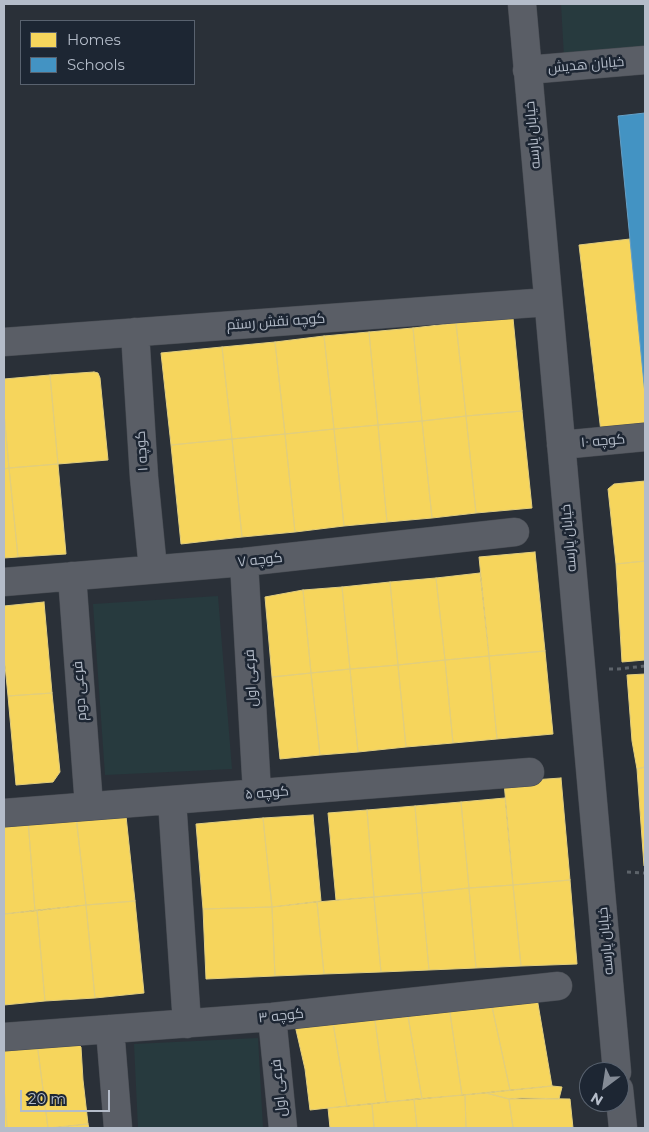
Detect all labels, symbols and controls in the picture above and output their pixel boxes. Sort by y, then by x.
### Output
legend [20,20,195,85]
text: Homes [67,30,121,49]
street label: خیابان هدیش [547,53,625,77]
text: Schools [67,55,125,74]
street label: خیابان پارسه [522,100,544,170]
street label: کوچه نقش رستم [226,310,326,334]
street label: کوچه ۱ [132,430,152,472]
street label: کوچه ۱۰ [580,431,626,451]
street label: خیابان پارسه [558,503,580,573]
street label: کوچه ۷ [237,549,283,571]
street label: فرعی اول [241,649,261,707]
street label: فرعی دوم [70,660,90,722]
street label: کوچه ۵ [244,783,290,803]
street label: خیابان پارسه [595,906,617,976]
street label: کوچه ۳ [257,1005,305,1027]
street label: فرعی اول [268,1058,290,1118]
north arrow [579,1062,629,1112]
scale bar [22,1080,112,1112]
text: N [587,1088,606,1110]
text: 20 m [28,1089,66,1108]

